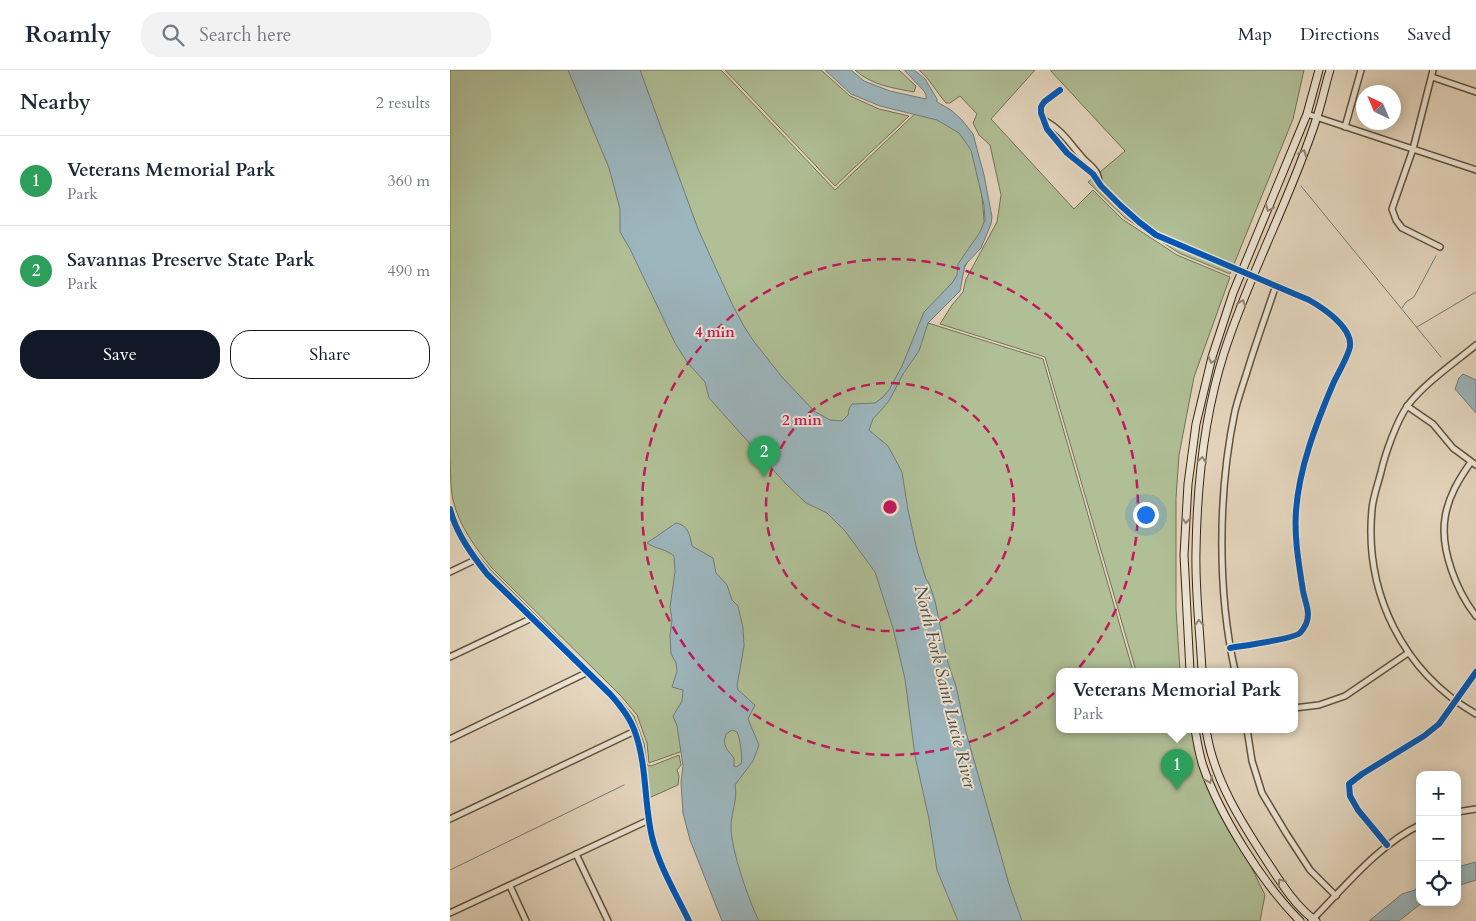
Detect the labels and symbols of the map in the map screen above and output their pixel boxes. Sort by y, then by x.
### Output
north arrow [1356,85,1401,130]
one-way arrow [1297,149,1307,158]
one-way arrow [1264,203,1275,212]
one-way arrow [1236,300,1246,308]
text: 4 min [695,322,735,342]
one-way arrow [1207,355,1217,363]
text: 2 min [782,410,822,430]
pin: 2 [748,436,780,477]
one-way arrow [1197,456,1207,465]
centre of rings [881,498,899,516]
your location [1133,502,1159,528]
one-way arrow [1181,516,1191,524]
water label: North Fork Saint Lucie River [908,583,983,792]
one-way arrow [1194,618,1205,626]
pin: 1 [1161,749,1193,790]
one-way arrow [1203,775,1214,784]
one-way arrow [1278,879,1287,888]

